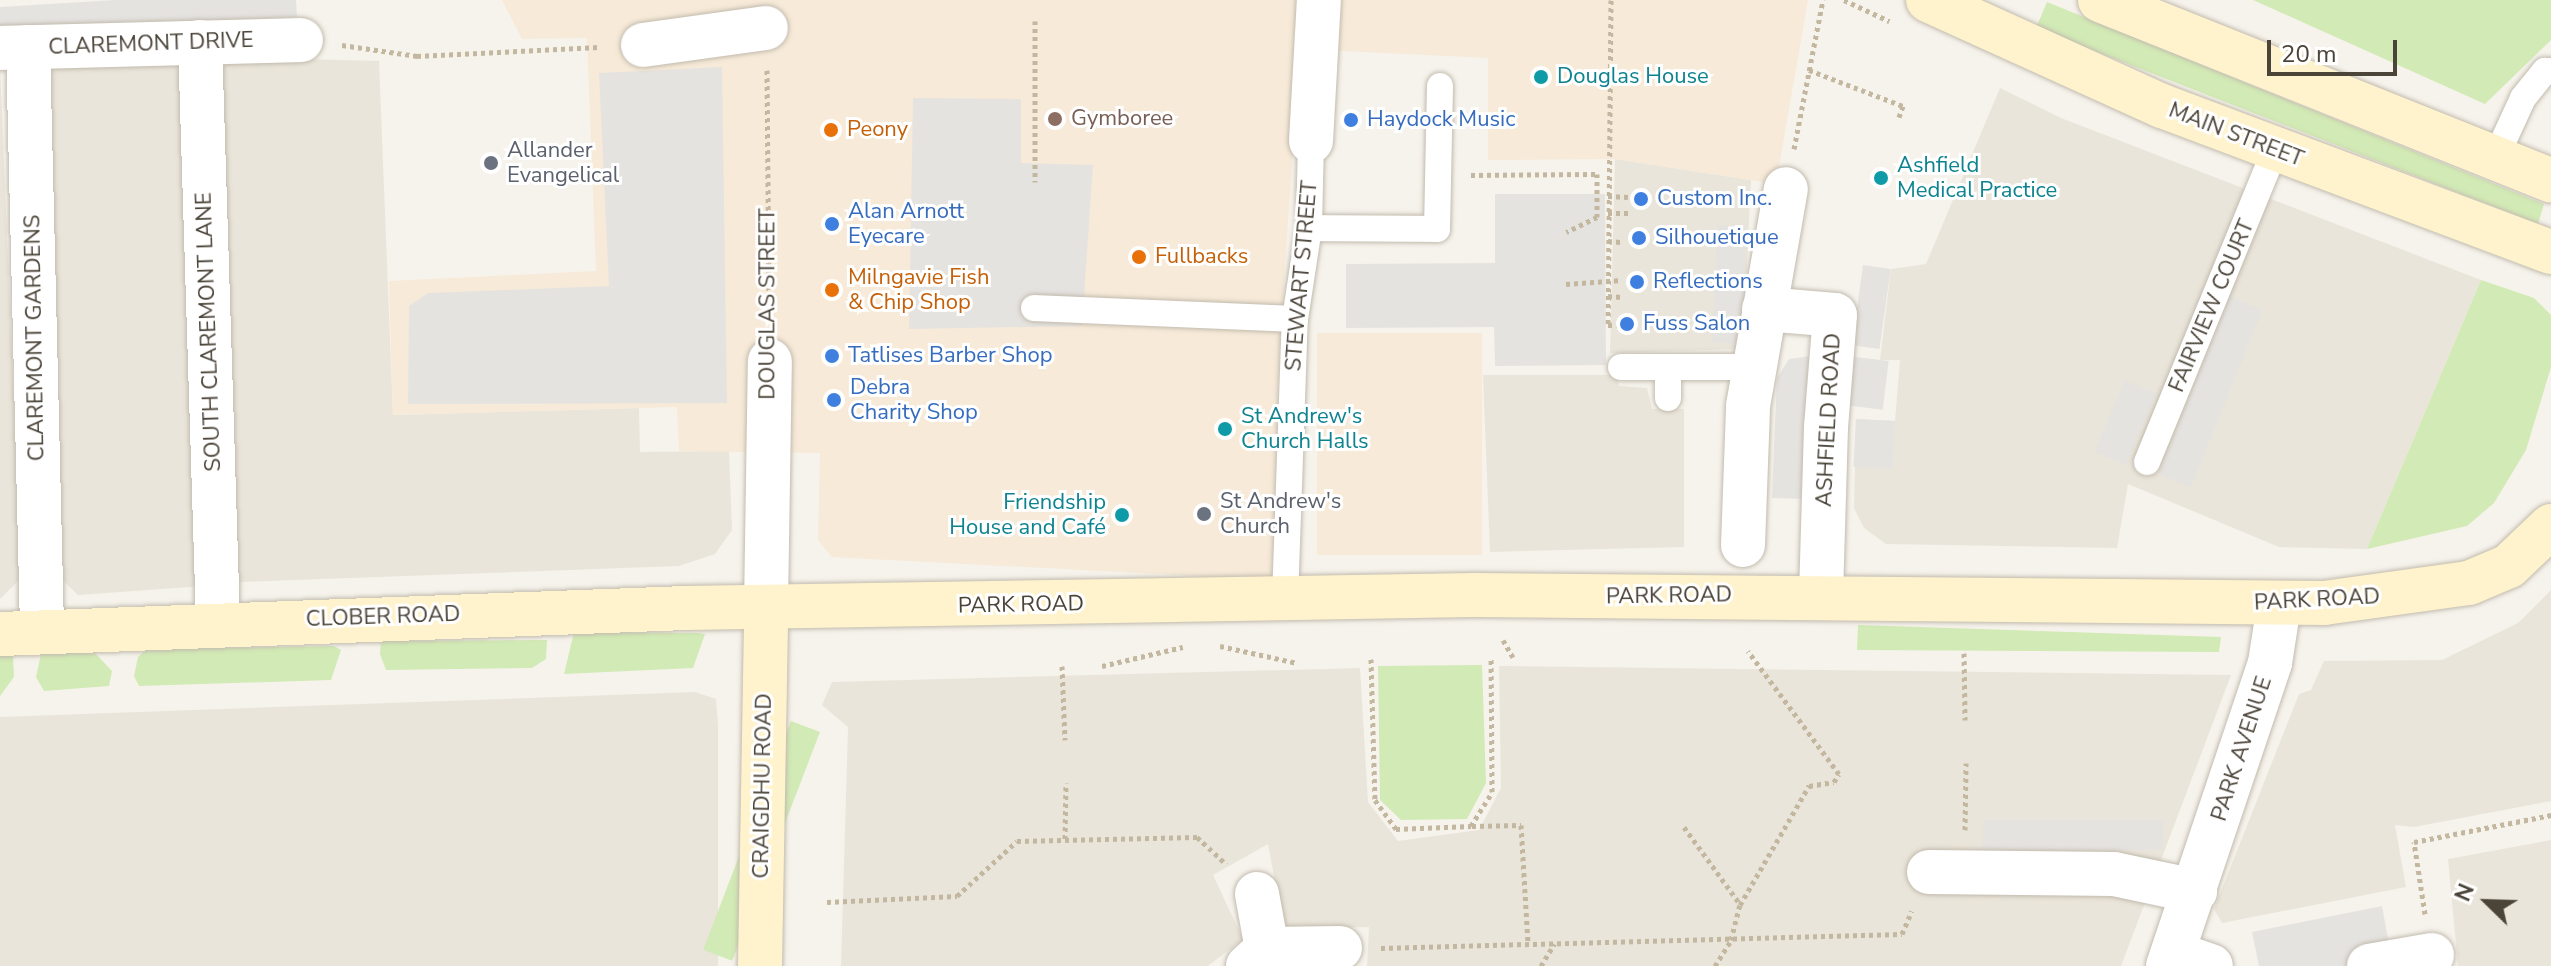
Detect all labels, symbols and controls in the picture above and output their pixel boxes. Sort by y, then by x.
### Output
scale bar [2271,24,2401,74]
street label: CLAREMONT DRIVE [48,27,254,61]
text: 20 m [2281,38,2337,70]
place label: Douglas House [1557,64,1709,90]
marker: Douglas House [1532,68,1550,86]
street label: MAIN STREET [2165,97,2307,173]
place label: Gymboree [1071,106,1173,132]
place label: Haydock Music [1367,107,1515,133]
marker: Gymboree [1046,110,1064,128]
marker: Haydock Music [1342,111,1360,129]
place label: Peony [847,117,908,143]
marker: Peony [822,121,840,139]
place label: Allander Evangelical [507,137,619,188]
place label: Ashfield Medical Practice [1897,152,2057,204]
marker: Allander Evangelical [482,154,500,172]
marker: Ashfield Medical Practice [1872,169,1890,187]
street label: STEWART STREET [1281,180,1323,372]
place label: Custom Inc. [1657,186,1772,212]
marker: Custom Inc. [1632,190,1650,208]
street label: SOUTH CLAREMONT LANE [191,192,227,472]
place label: Alan Arnott Eyecare [848,198,964,250]
street label: DOUGLAS STREET [755,208,781,400]
street label: CLAREMONT GARDENS [20,215,50,461]
marker: Alan Arnott Eyecare [823,215,841,233]
street label: FAIRVIEW COURT [2164,216,2260,396]
place label: Silhouetique [1655,225,1779,251]
marker: Silhouetique [1630,229,1648,247]
place label: Fullbacks [1155,244,1248,270]
marker: Fullbacks [1130,248,1148,266]
place label: Milngavie Fish & Chip Shop [848,264,989,316]
place label: Reflections [1653,269,1763,295]
marker: Reflections [1628,273,1646,291]
marker: Milngavie Fish & Chip Shop [823,281,841,299]
place label: Fuss Salon [1643,311,1750,337]
marker: Fuss Salon [1618,315,1636,333]
street label: ASHFIELD ROAD [1811,332,1847,508]
place label: Tatlises Barber Shop [848,343,1053,369]
marker: Tatlises Barber Shop [823,347,841,365]
place label: Debra Charity Shop [850,374,978,426]
marker: Debra Charity Shop [825,391,843,409]
place label: St Andrew's Church Halls [1241,403,1369,454]
marker: St Andrew's Church Halls [1216,420,1234,438]
place label: St Andrew's Church [1220,488,1341,540]
place label: Friendship House and Café [949,489,1106,540]
marker: St Andrew's Church [1195,505,1213,523]
marker: Friendship House and Café [1113,506,1131,524]
street label: PARK ROAD [1606,582,1732,610]
street label: PARK ROAD [2253,584,2381,616]
street label: PARK ROAD [958,591,1084,619]
street label: CLOBER ROAD [305,601,461,633]
street label: PARK AVENUE [2206,673,2278,825]
street label: CRAIGDHU ROAD [748,693,778,879]
north arrow [2447,862,2527,942]
text: N [2448,879,2482,906]

